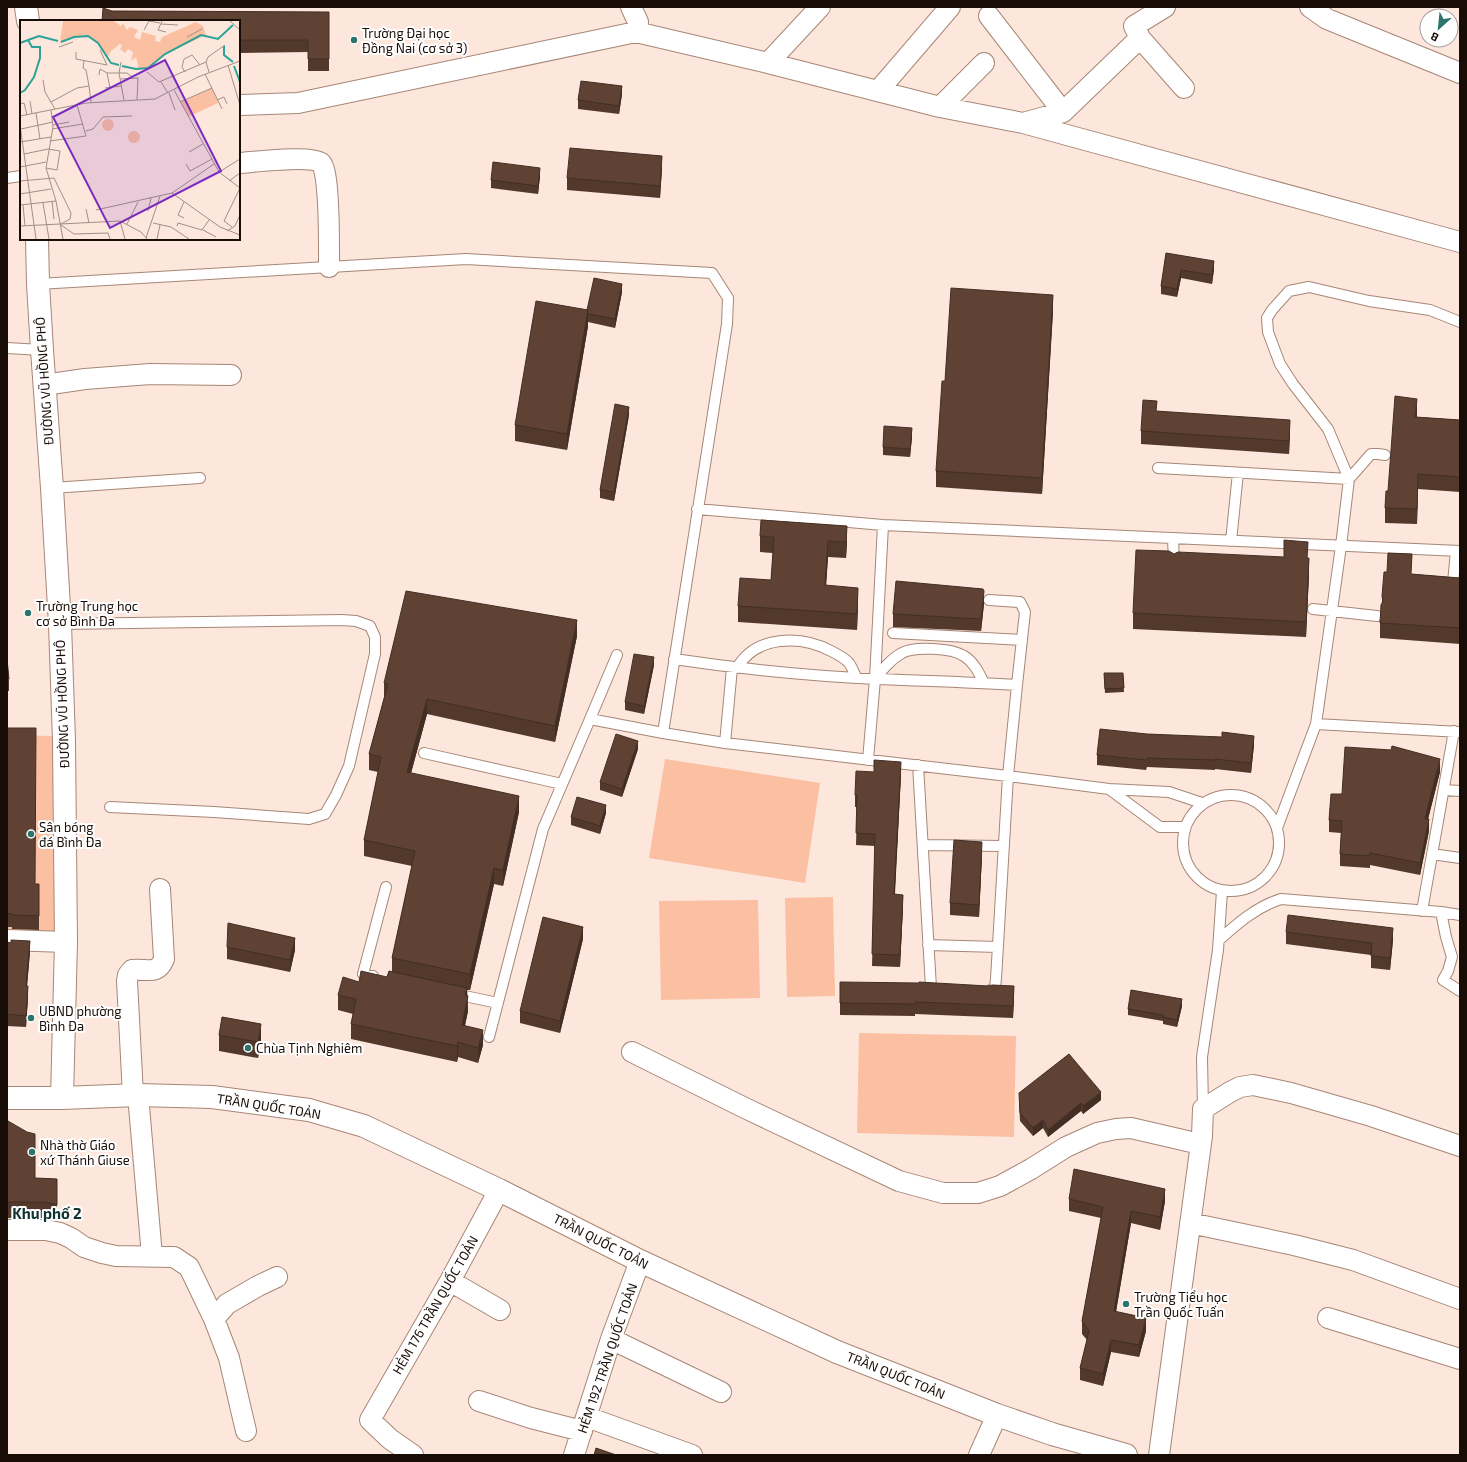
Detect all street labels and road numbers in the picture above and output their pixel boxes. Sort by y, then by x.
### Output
street label: ĐƯỜNG VŨ HỒNG PHÔ [31,316,56,446]
street label: ĐƯỜNG VŨ HỒNG PHÔ [51,640,72,769]
street label: TRẦN QUỐC TOẢN [216,1089,322,1122]
street label: TRẦN QUỐC TOẢN [551,1209,652,1272]
street label: HẺM 176 TRẦN QUỐC TOẢN [388,1232,481,1377]
street label: HẺM 192 TRẦN QUỐC TOẢN [573,1280,640,1435]
street label: TRẦN QUỐC TOẢN [844,1347,948,1402]

